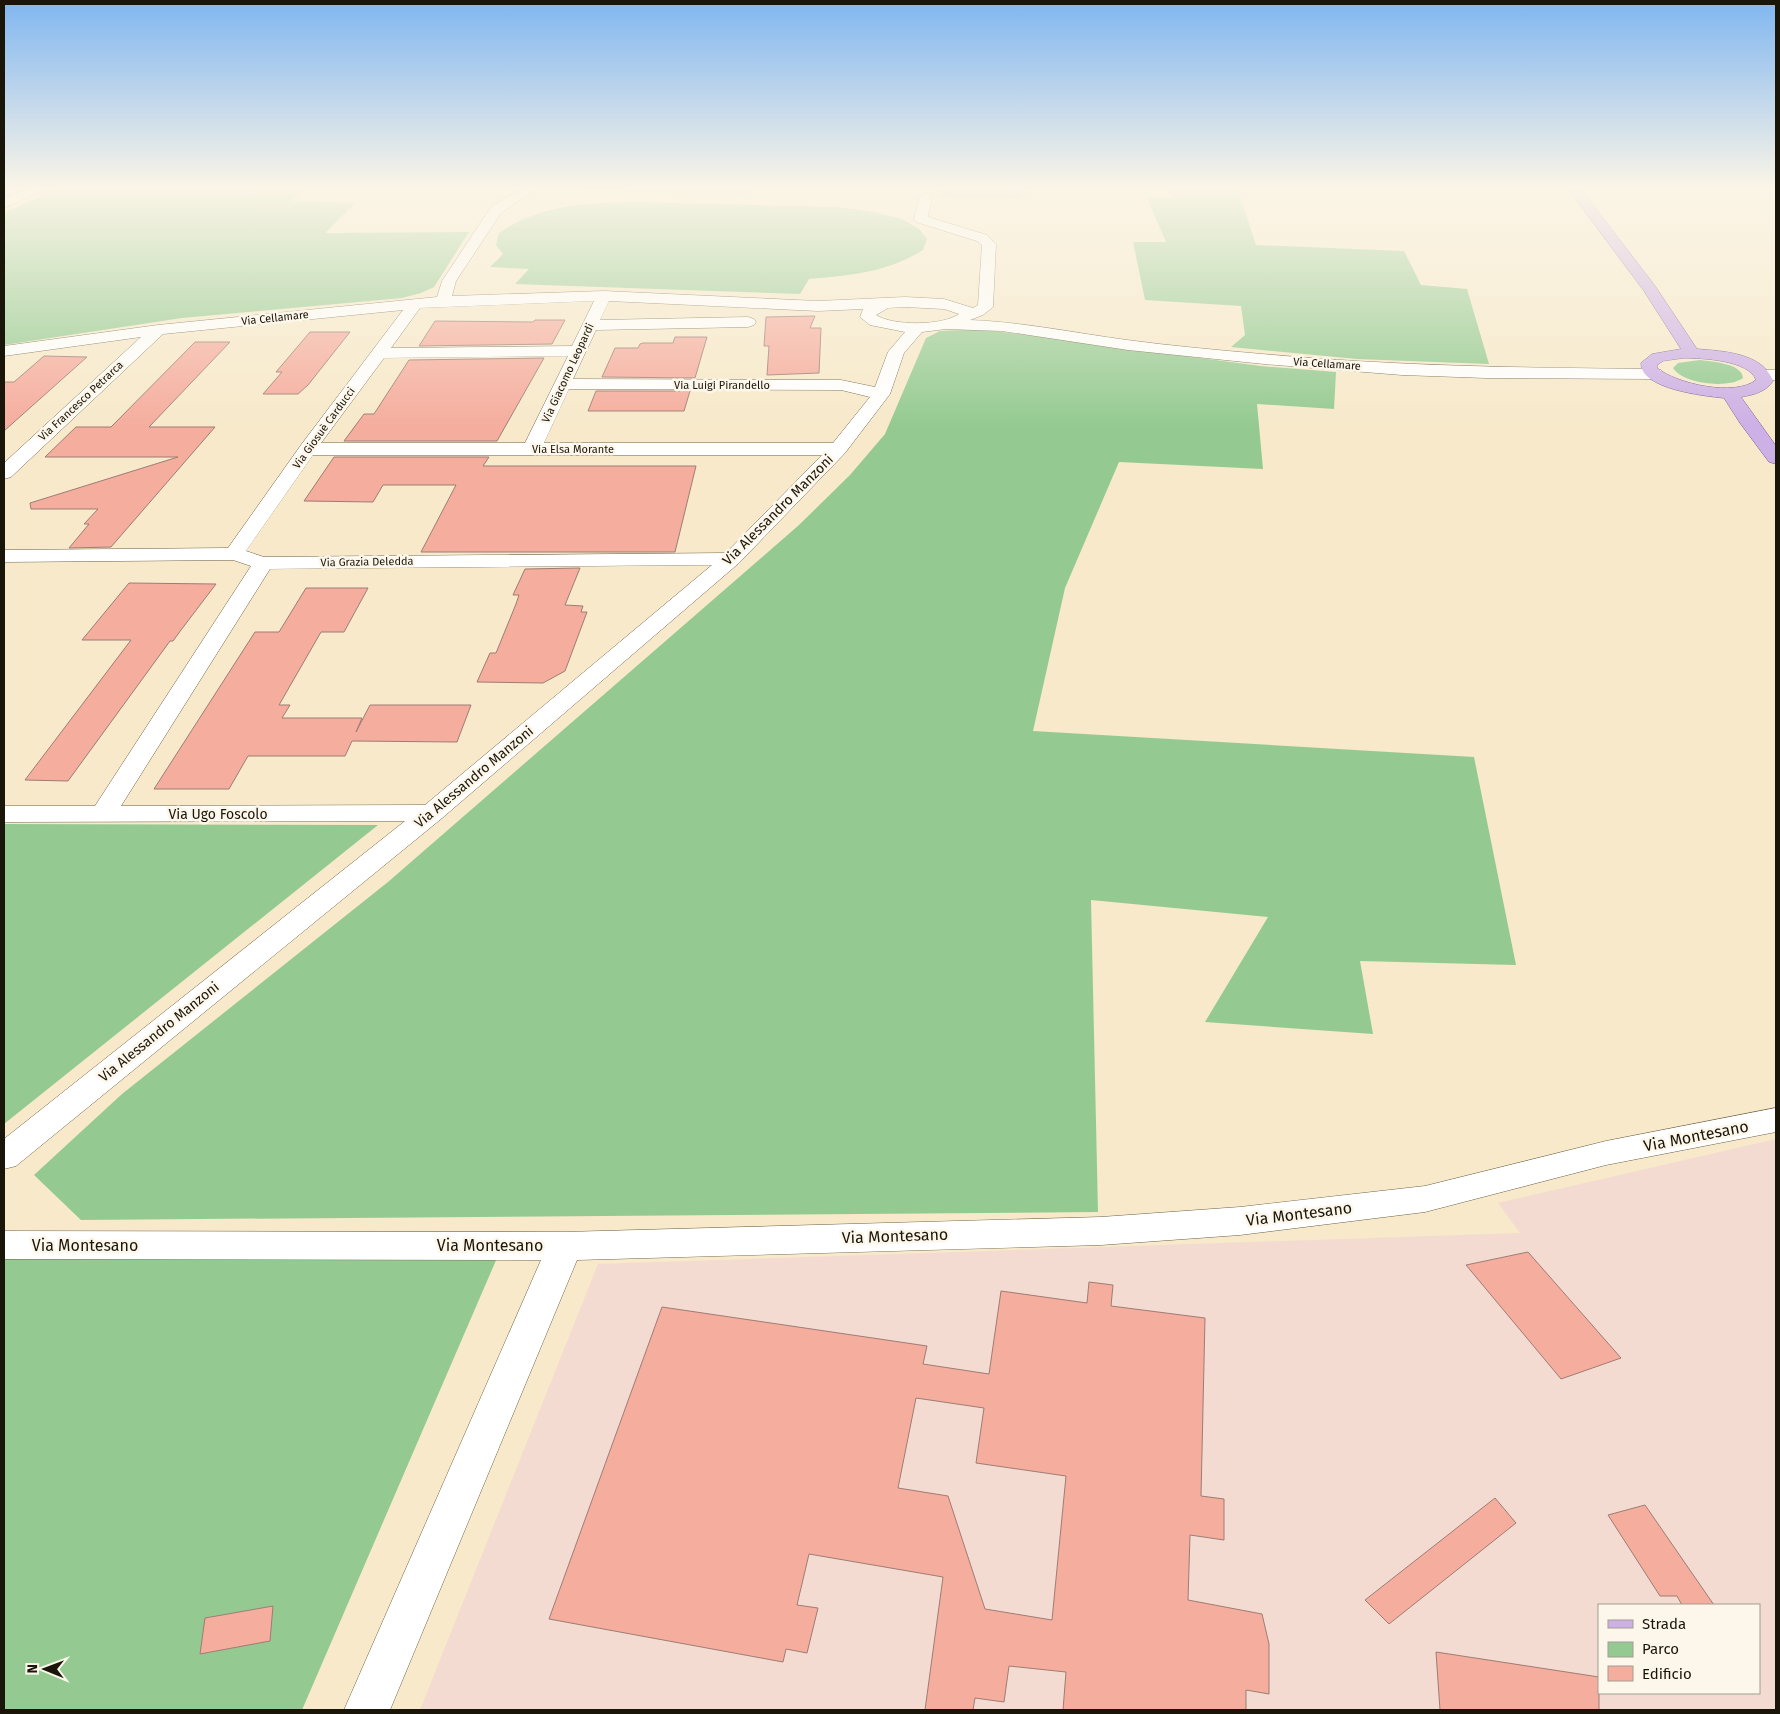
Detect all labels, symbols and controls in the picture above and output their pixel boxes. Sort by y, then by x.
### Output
street label: Via Cellamare [241,308,309,328]
street label: Via Giacomo Leopardi [539,321,597,425]
street label: Via Cellamare [1293,355,1361,373]
street label: Via Francesco Petrarca [36,358,126,444]
street label: Via Luigi Pirandello [674,379,770,392]
street label: Via Giosuè Carducci [290,385,358,471]
street label: Via Elsa Morante [532,443,614,456]
street label: Via Alessandro Manzoni [719,451,837,569]
street label: Via Grazia Deledda [320,555,414,569]
street label: Via Alessandro Manzoni [411,722,537,832]
street label: Via Ugo Foscolo [168,806,268,823]
street label: Via Alessandro Manzoni [95,978,223,1086]
street label: Via Montesano [1642,1117,1750,1155]
street label: Via Montesano [1245,1198,1353,1230]
street label: Via Montesano [841,1225,949,1247]
street label: Via Montesano [32,1236,138,1255]
street label: Via Montesano [437,1236,543,1255]
legend [1598,1604,1760,1694]
text: Strada [1642,1615,1686,1633]
text: Parco [1642,1640,1679,1658]
north arrow [20,1644,70,1694]
text: N [24,1664,41,1674]
text: Edificio [1642,1665,1692,1683]

